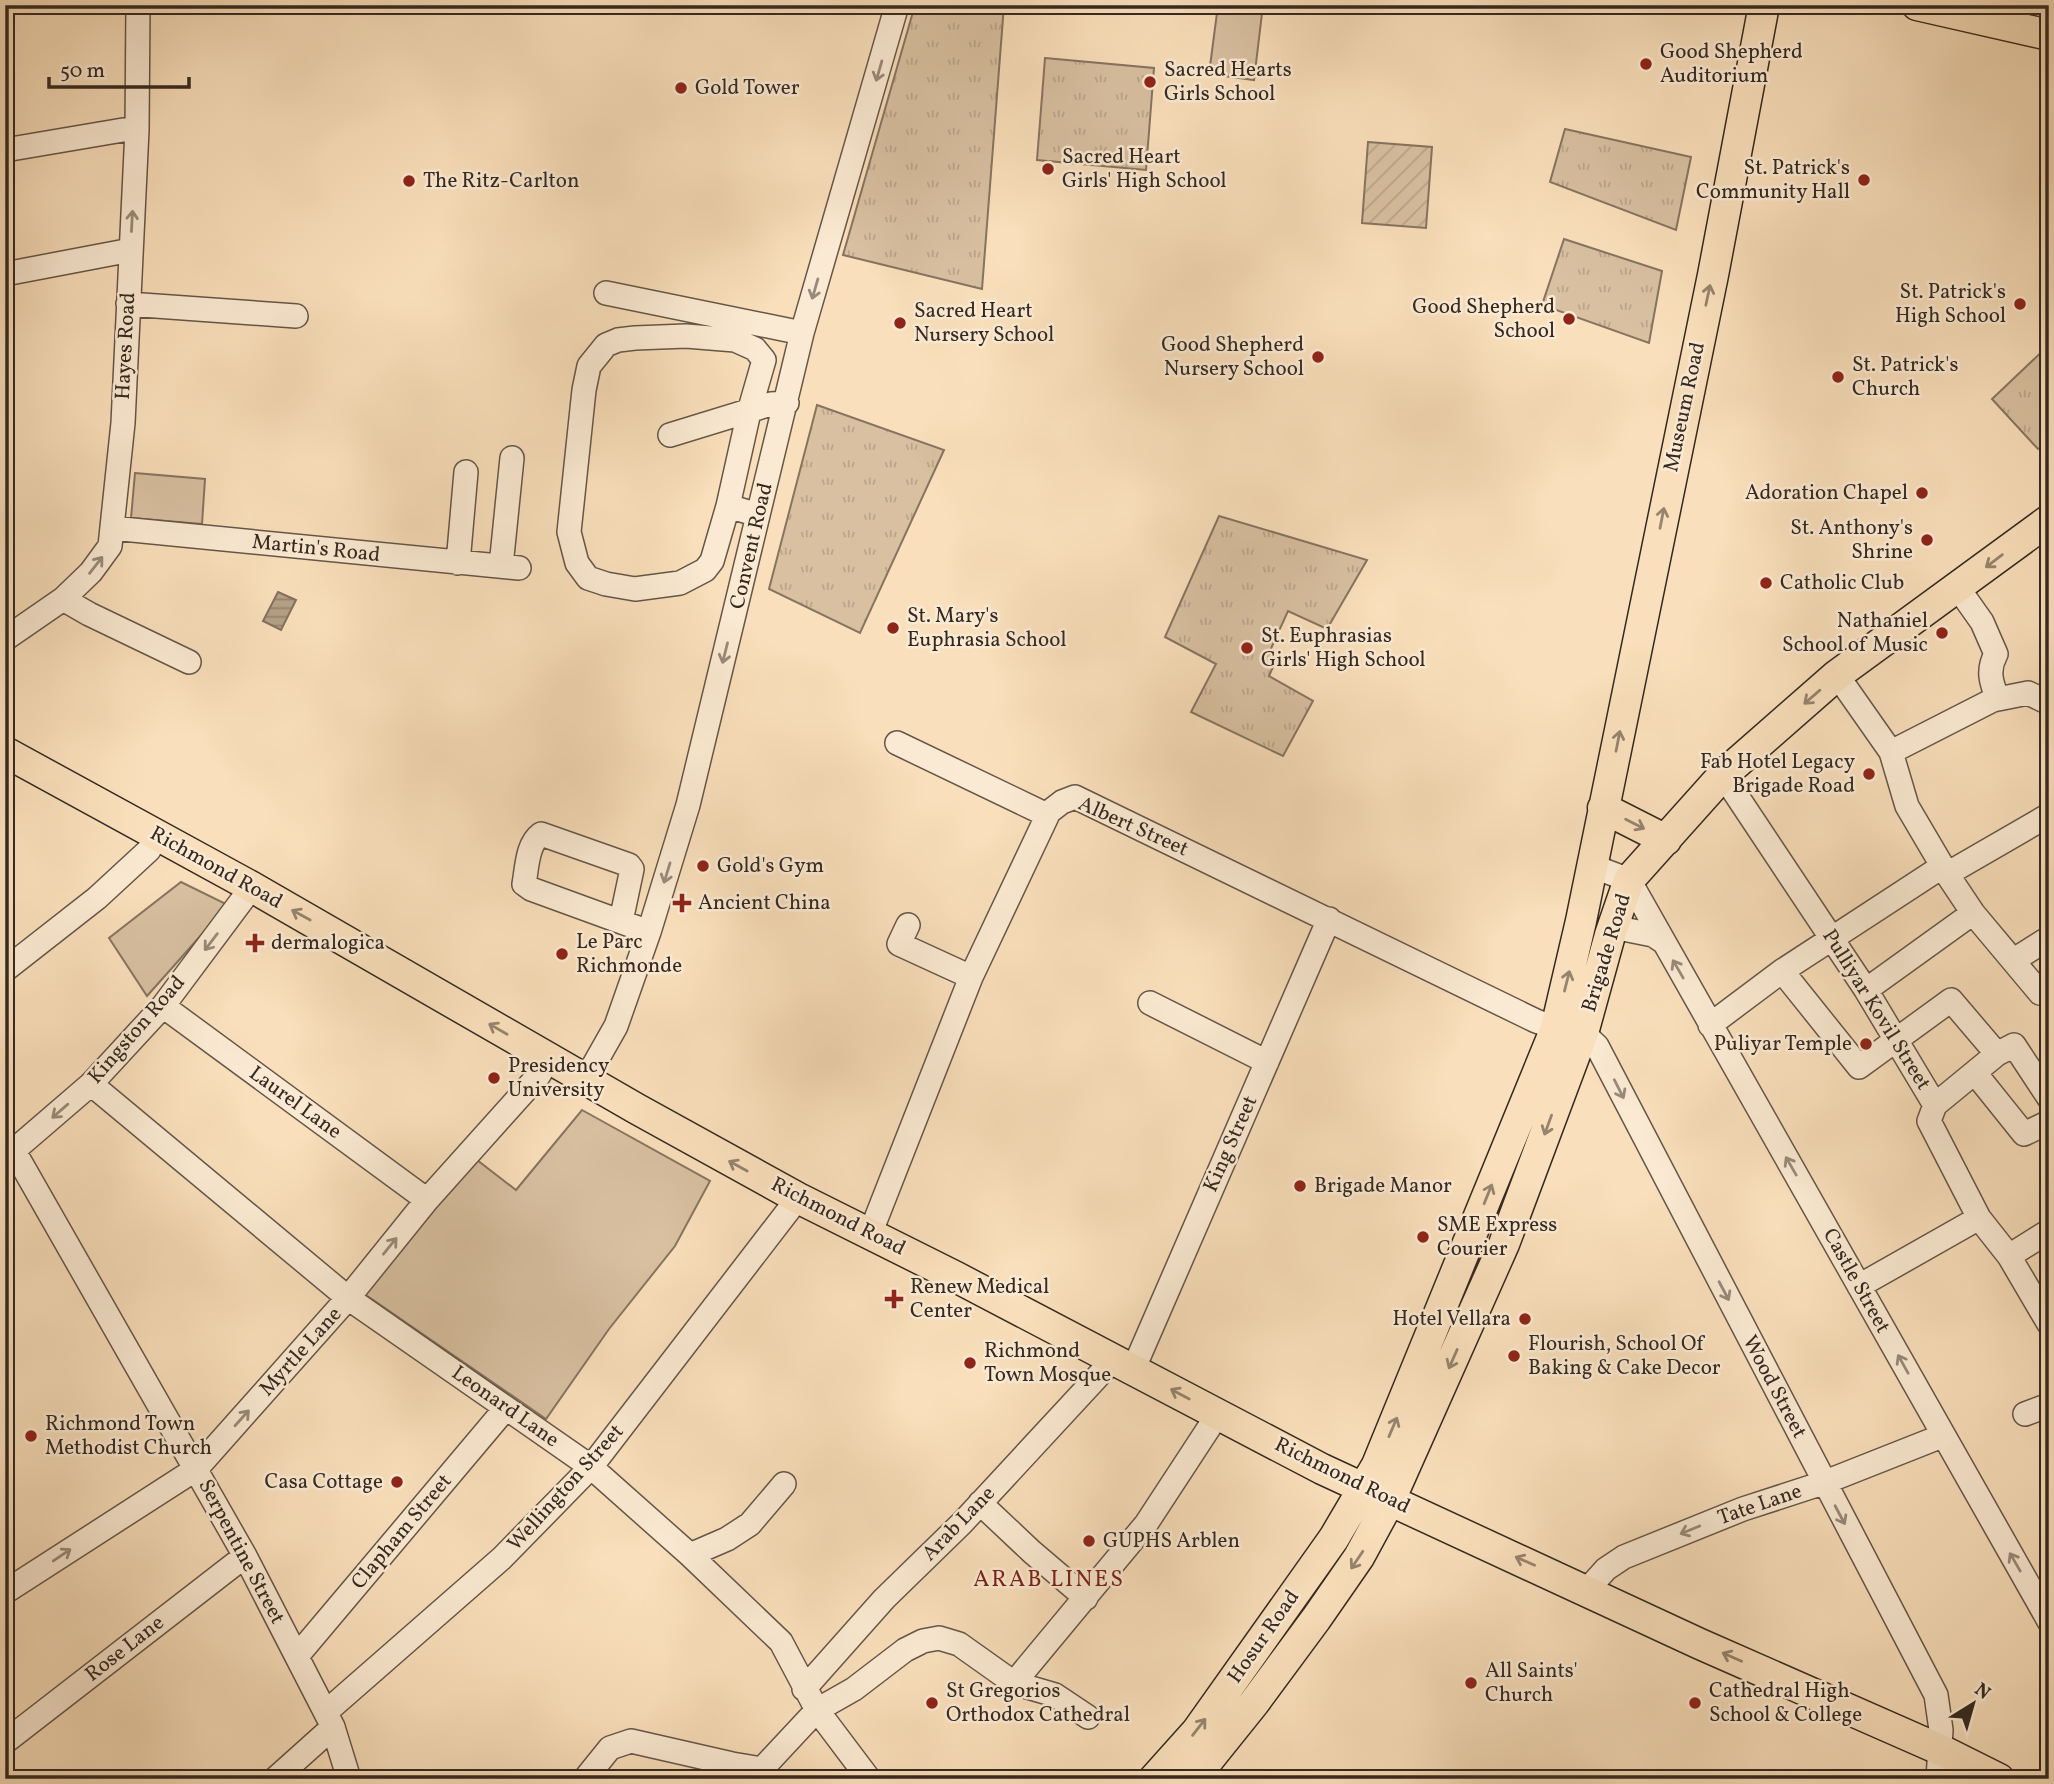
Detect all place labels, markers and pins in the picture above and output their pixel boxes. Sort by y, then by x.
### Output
place label: Good Shepherd Auditorium [1660,38,1803,91]
place label: Sacred Hearts Girls School [1164,56,1292,109]
marker: Good Shepherd Auditorium [1638,56,1654,72]
place label: Gold Tower [695,74,800,103]
marker: Sacred Hearts Girls School [1142,74,1158,90]
marker: Gold Tower [673,80,689,96]
place label: Sacred Heart Girls' High School [1062,143,1227,196]
place label: St. Patrick's Community Hall [1696,154,1850,207]
marker: Sacred Heart Girls' High School [1040,161,1056,177]
place label: The Ritz-Carlton [423,167,579,196]
marker: St. Patrick's Community Hall [1856,172,1872,188]
marker: The Ritz-Carlton [401,173,417,189]
place label: St. Patrick's High School [1895,278,2006,331]
place label: Good Shepherd School [1412,293,1555,346]
marker: St. Patrick's High School [2012,296,2028,312]
place label: Sacred Heart Nursery School [914,297,1054,350]
marker: Good Shepherd School [1561,311,1577,327]
marker: Sacred Heart Nursery School [892,315,908,331]
place label: Good Shepherd Nursery School [1161,331,1304,384]
marker: Good Shepherd Nursery School [1310,349,1326,365]
place label: St. Patrick's Church [1852,351,1958,404]
marker: St. Patrick's Church [1830,369,1846,385]
place label: Adoration Chapel [1745,479,1908,508]
marker: Adoration Chapel [1914,485,1930,501]
place label: St. Anthony's Shrine [1790,514,1913,567]
marker: St. Anthony's Shrine [1919,532,1935,548]
place label: Catholic Club [1780,569,1904,598]
marker: Catholic Club [1758,575,1774,591]
place label: St. Mary's Euphrasia School [907,602,1066,655]
place label: Nathaniel School of Music [1782,607,1928,660]
marker: St. Mary's Euphrasia School [885,620,901,636]
place label: St. Euphrasias Girls' High School [1261,622,1426,675]
marker: Nathaniel School of Music [1934,625,1950,641]
marker: St. Euphrasias Girls' High School [1239,640,1255,656]
place label: Fab Hotel Legacy Brigade Road [1700,748,1856,801]
marker: Fab Hotel Legacy Brigade Road [1861,766,1877,782]
place label: Gold's Gym [717,852,824,881]
marker: Gold's Gym [695,858,711,874]
place label: Ancient China [698,889,831,918]
marker: Ancient China [672,893,692,913]
place label: Le Parc Richmonde [576,928,682,981]
place label: dermalogica [271,929,385,958]
marker: dermalogica [245,933,265,953]
marker: Le Parc Richmonde [554,946,570,962]
place label: Puliyar Temple [1714,1030,1852,1059]
marker: Puliyar Temple [1858,1036,1874,1052]
place label: Presidency University [508,1052,610,1105]
marker: Presidency University [486,1070,502,1086]
place label: Brigade Manor [1314,1172,1452,1201]
marker: Brigade Manor [1292,1178,1308,1194]
place label: SME Express Courier [1437,1211,1557,1264]
marker: SME Express Courier [1415,1229,1431,1245]
place label: Renew Medical Center [910,1273,1049,1326]
marker: Renew Medical Center [884,1289,904,1309]
place label: Hotel Vellara [1392,1305,1511,1334]
marker: Hotel Vellara [1517,1311,1533,1327]
place label: Flourish, School Of Baking & Cake Decor [1528,1330,1721,1383]
place label: Richmond Town Mosque [984,1337,1111,1390]
marker: Flourish, School Of Baking & Cake Decor [1506,1348,1522,1364]
marker: Richmond Town Mosque [962,1355,978,1371]
place label: Richmond Town Methodist Church [45,1410,212,1463]
marker: Richmond Town Methodist Church [23,1428,39,1444]
place label: Casa Cottage [265,1468,383,1497]
marker: Casa Cottage [389,1474,405,1490]
place label: GUPHS Arblen [1103,1527,1240,1556]
marker: GUPHS Arblen [1081,1533,1097,1549]
place label: All Saints' Church [1485,1657,1578,1710]
marker: All Saints' Church [1463,1675,1479,1691]
place label: St Gregorios Orthodox Cathedral [946,1677,1130,1730]
place label: Cathedral High School & College [1709,1677,1862,1730]
marker: St Gregorios Orthodox Cathedral [924,1695,940,1711]
marker: Cathedral High School & College [1687,1695,1703,1711]

